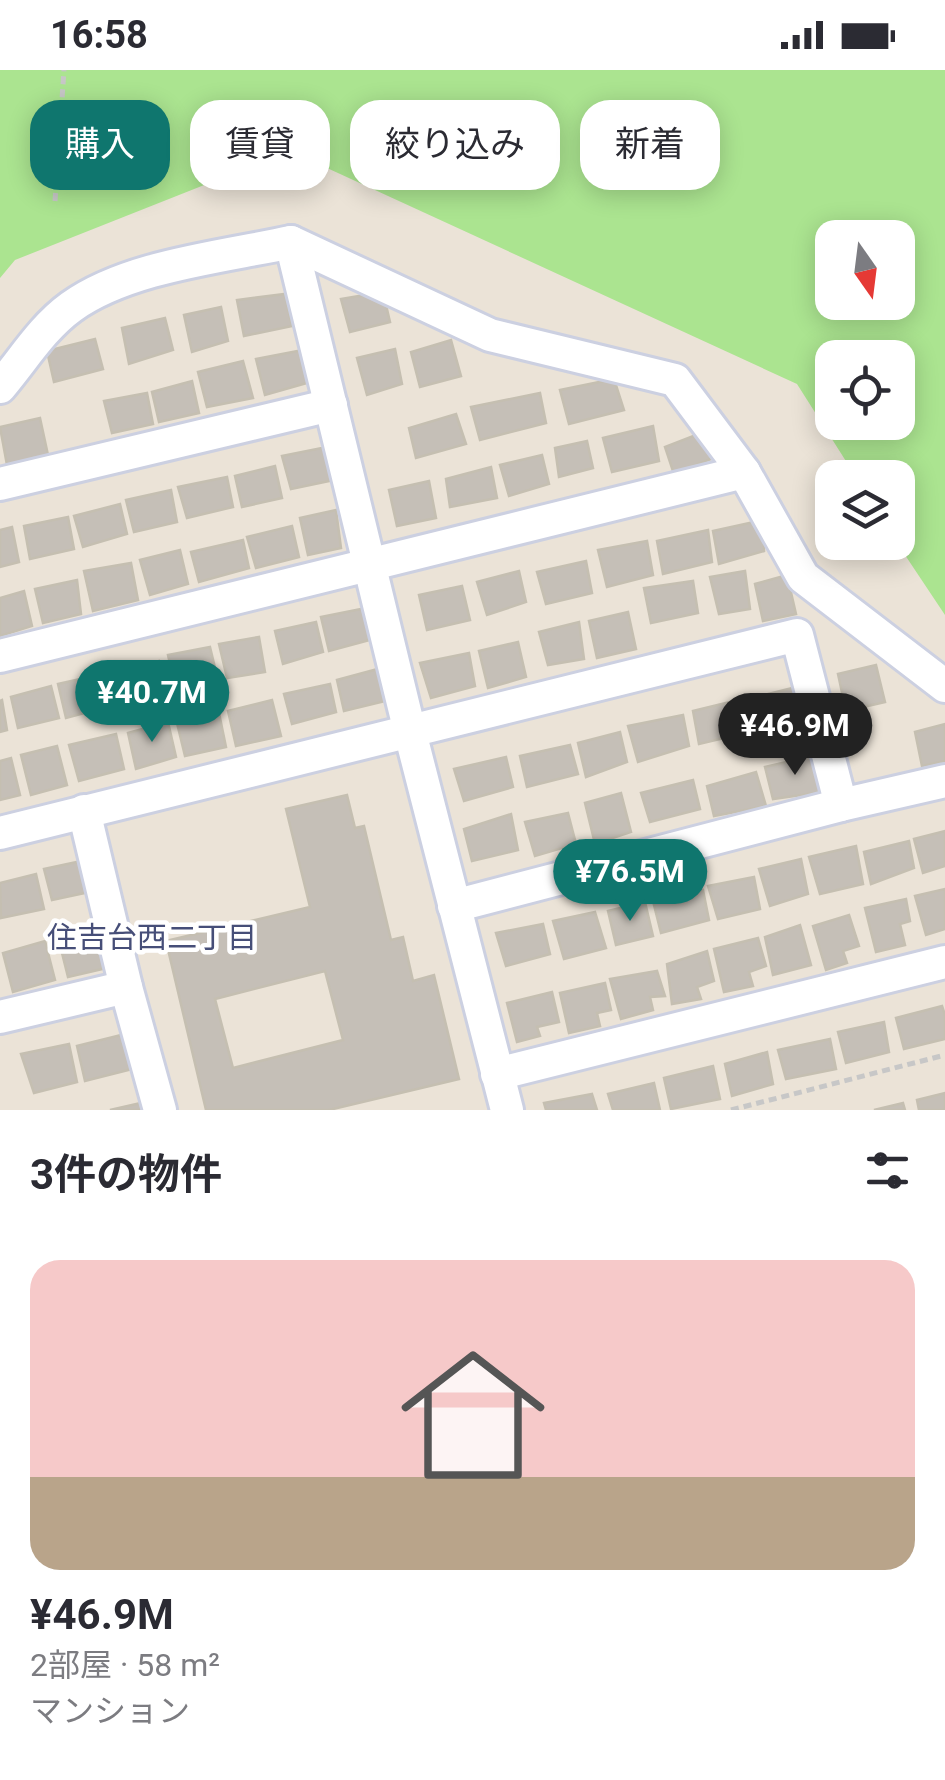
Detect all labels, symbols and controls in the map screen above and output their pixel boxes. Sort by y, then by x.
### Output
text: 16:58 [50,13,148,57]
chip: 購入 [30,100,170,190]
chip: 賃貸 [190,100,330,190]
chip: 絞り込み [350,100,560,190]
chip: 新着 [580,100,720,190]
north arrow [815,220,915,320]
map controls [815,220,915,560]
button: locate [815,340,915,440]
button: layers [815,460,915,560]
pin: ¥40.7M [71,660,233,745]
text: ¥40.7M [97,673,207,711]
pin: ¥46.9M [714,693,876,778]
text: ¥46.9M [740,706,850,744]
pin: ¥76.5M [549,839,711,924]
text: ¥76.5M [575,852,685,890]
district label: 住吉台西二丁目 [47,920,257,955]
icon: filters [860,1143,915,1198]
text: 3件の物件 [30,1150,222,1199]
icon: home [383,1325,563,1505]
text: ¥46.9M [30,1590,174,1639]
text: 2部屋 · 58 m² [30,1646,220,1684]
text: マンション [30,1692,190,1730]

